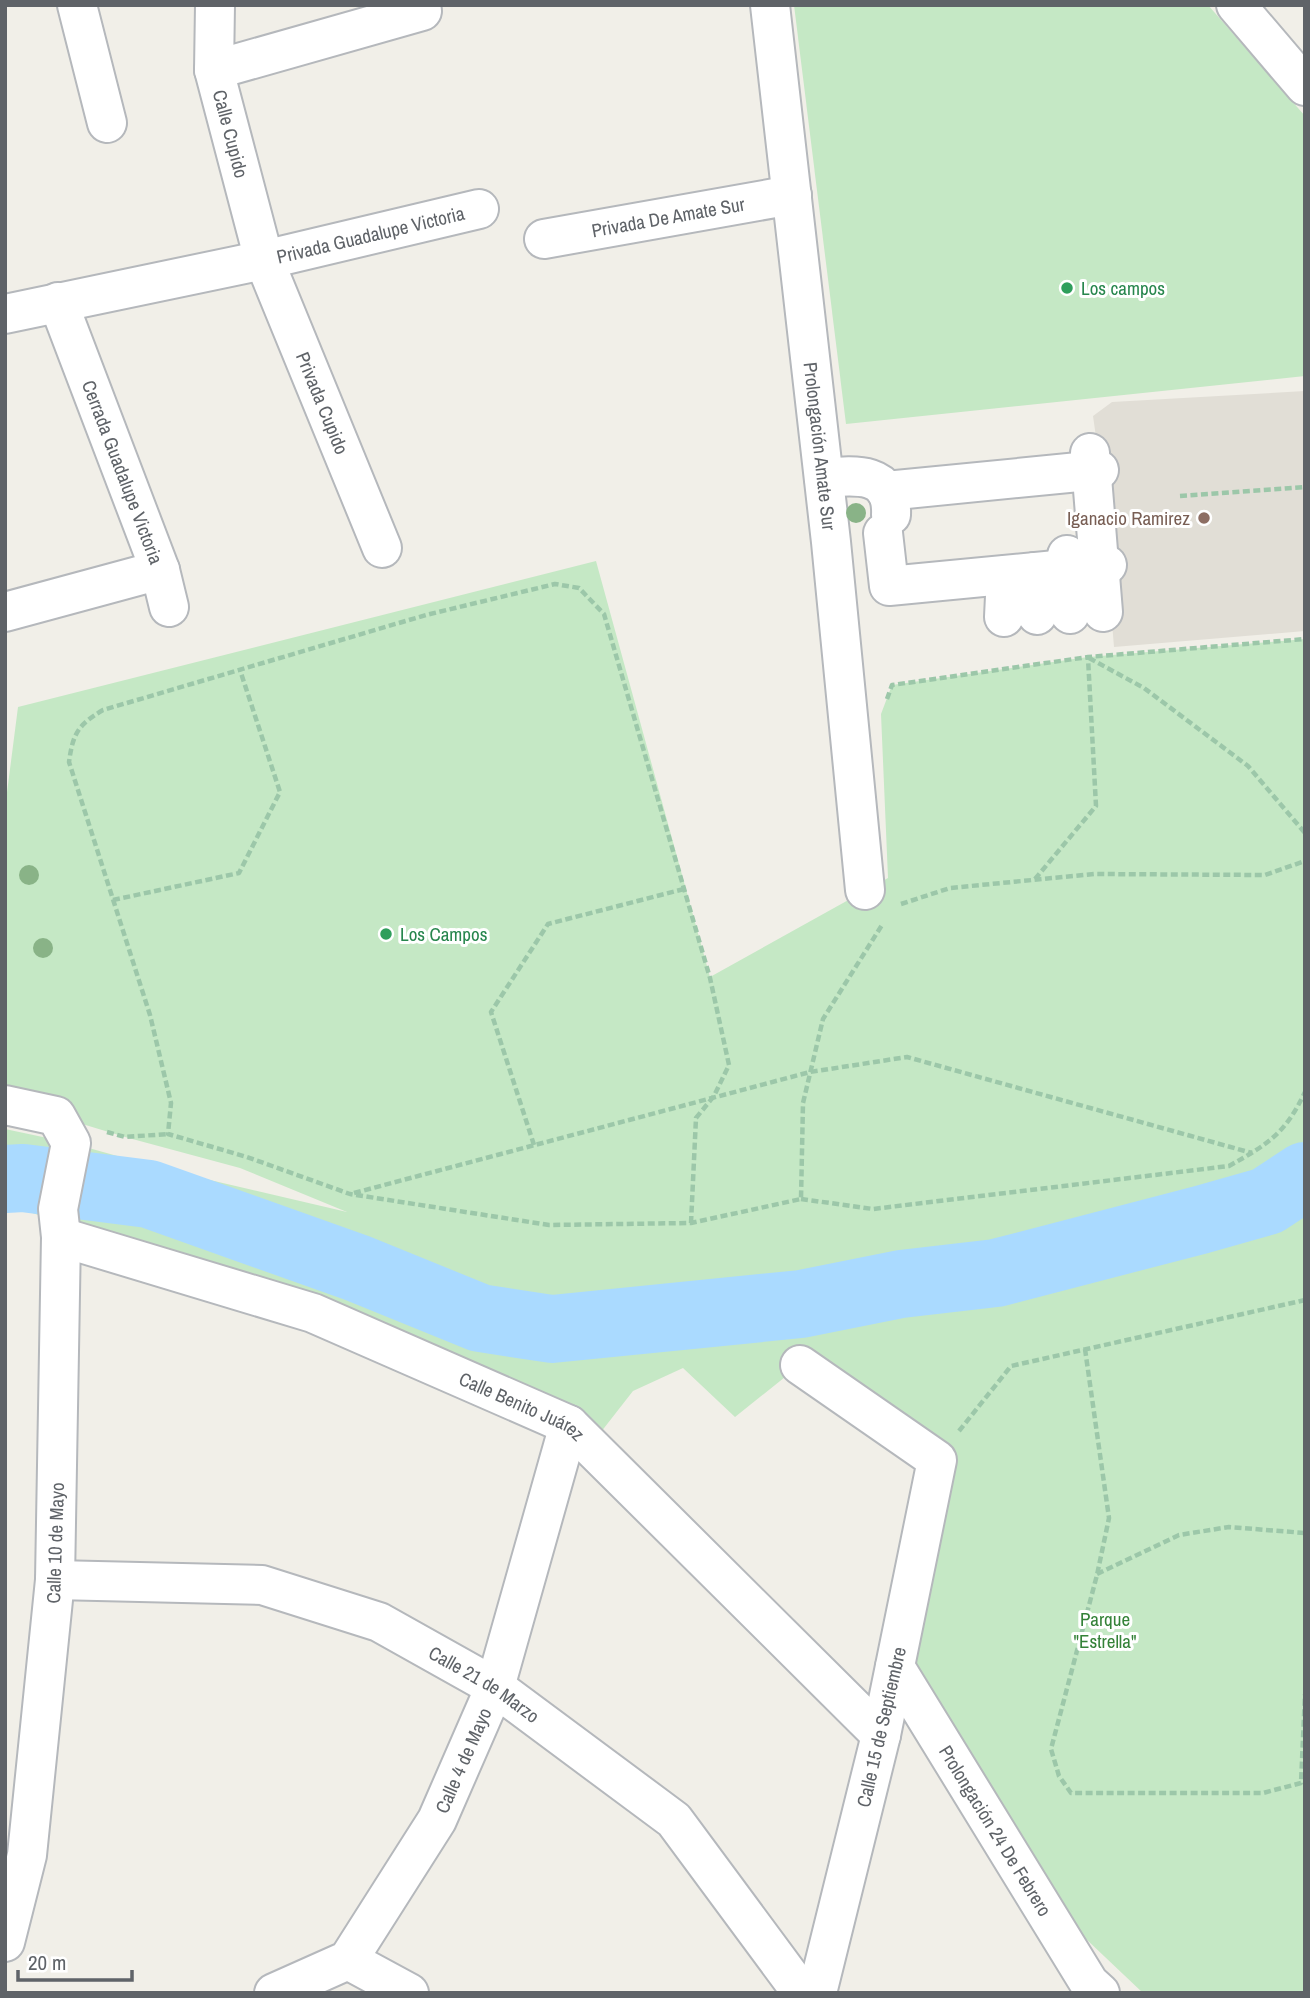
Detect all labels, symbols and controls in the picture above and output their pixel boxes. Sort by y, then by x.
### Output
street label: Calle Cupido [207,87,255,181]
street label: Privada De Amate Sur [589,190,748,243]
street label: Privada Guadalupe Victoria [274,200,467,270]
place label: Los campos [1081,275,1165,301]
marker: Los campos [1059,280,1075,296]
street label: Privada Cupido [290,348,355,458]
street label: Prolongación Amate Sur [798,361,843,532]
street label: Cerrada Guadalupe Victoria [76,376,170,568]
place label: Iganacio Ramirez [1067,505,1190,531]
marker: Iganacio Ramirez [1196,510,1212,526]
place label: Los Campos [400,921,488,947]
marker: Los Campos [378,926,394,942]
street label: Calle Benito Juárez [455,1366,591,1447]
street label: Calle 10 de Mayo [40,1482,70,1604]
park label: Parque "Estrella" [1073,1606,1137,1654]
street label: Calle 21 de Marzo [424,1639,545,1729]
street label: Calle 15 de Septiembre [850,1644,912,1810]
street label: Calle 4 de Mayo [429,1703,497,1817]
street label: Prolongación 24 De Febrero [933,1740,1058,1921]
scale bar [18,1938,131,1982]
text: 20 m [28,1948,66,1977]

